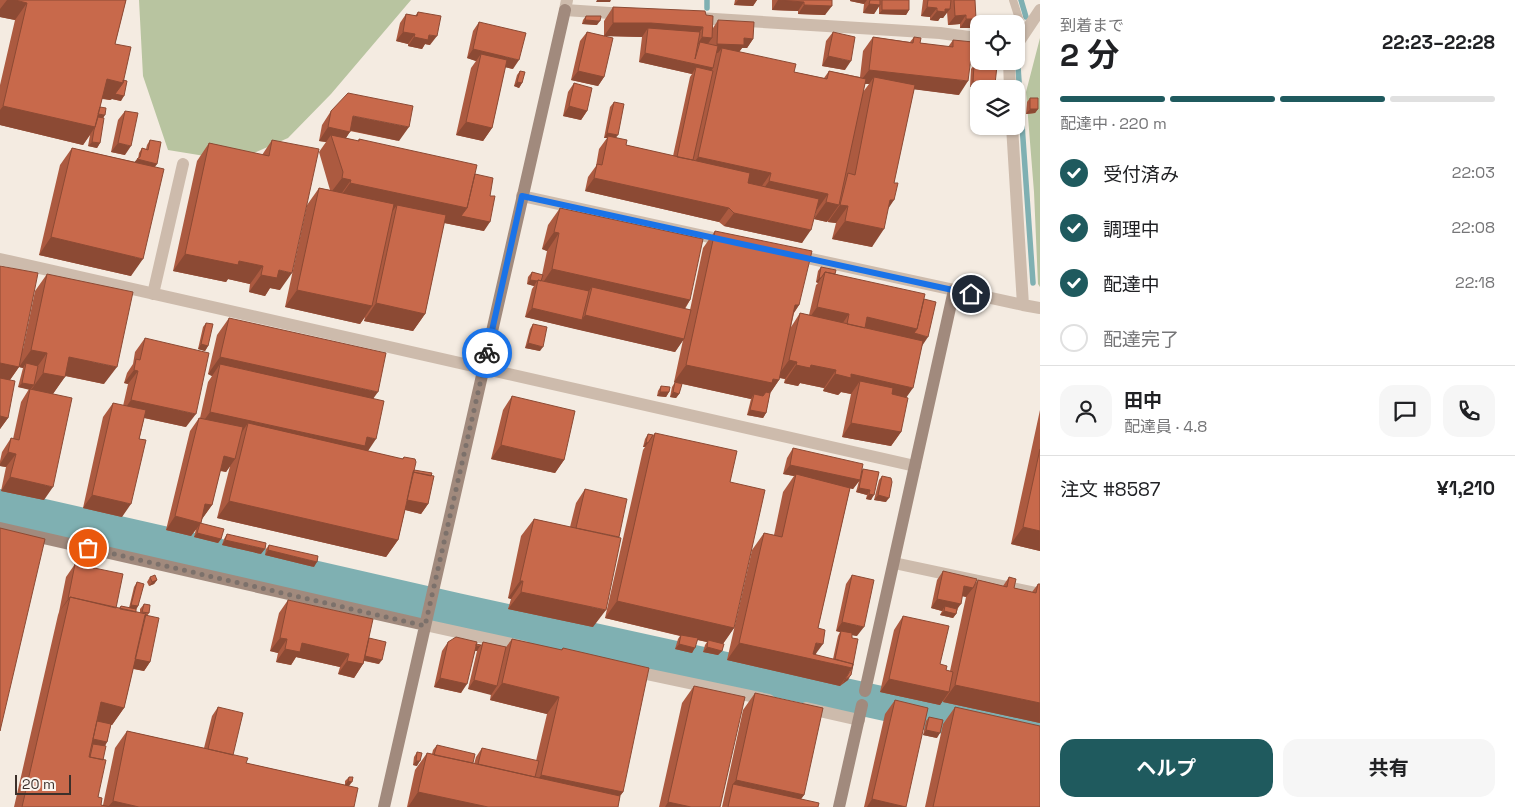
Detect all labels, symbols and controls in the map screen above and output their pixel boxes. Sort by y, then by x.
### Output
map controls [970,15,1025,135]
button: locate [970,15,1025,70]
text: 到着まで [1060,15,1124,36]
text: 22:23–22:28 [1382,30,1495,55]
text: 2 分 [1060,35,1119,75]
button: layers [970,80,1025,135]
text: 配達中 · 220 m [1060,113,1167,134]
icon: check [1060,159,1088,187]
text: 受付済み [1103,162,1179,187]
text: 22:03 [1452,162,1495,183]
icon: check [1060,214,1088,242]
text: 調理中 [1103,217,1160,242]
text: 22:08 [1451,217,1495,238]
icon: check [1060,269,1088,297]
text: 配達中 [1103,272,1160,297]
text: 22:18 [1455,272,1495,293]
pin [950,273,992,315]
icon: home [957,280,985,308]
text: 配達完了 [1103,327,1179,352]
courier [462,328,512,378]
icon: bike [473,339,501,367]
button: person [1060,385,1112,437]
button: chat [1379,385,1431,437]
button: phone [1443,385,1495,437]
text: 田中 [1124,388,1162,413]
text: 配達員 · 4.8 [1124,416,1207,437]
text: ¥1,210 [1437,476,1495,501]
text: 注文 #8587 [1060,477,1160,502]
pin [67,527,109,569]
icon: bag [74,534,102,562]
button: ヘルプ [1060,739,1273,797]
button: 共有 [1283,739,1495,797]
scale bar [15,772,71,795]
text: 20 m [22,775,55,793]

